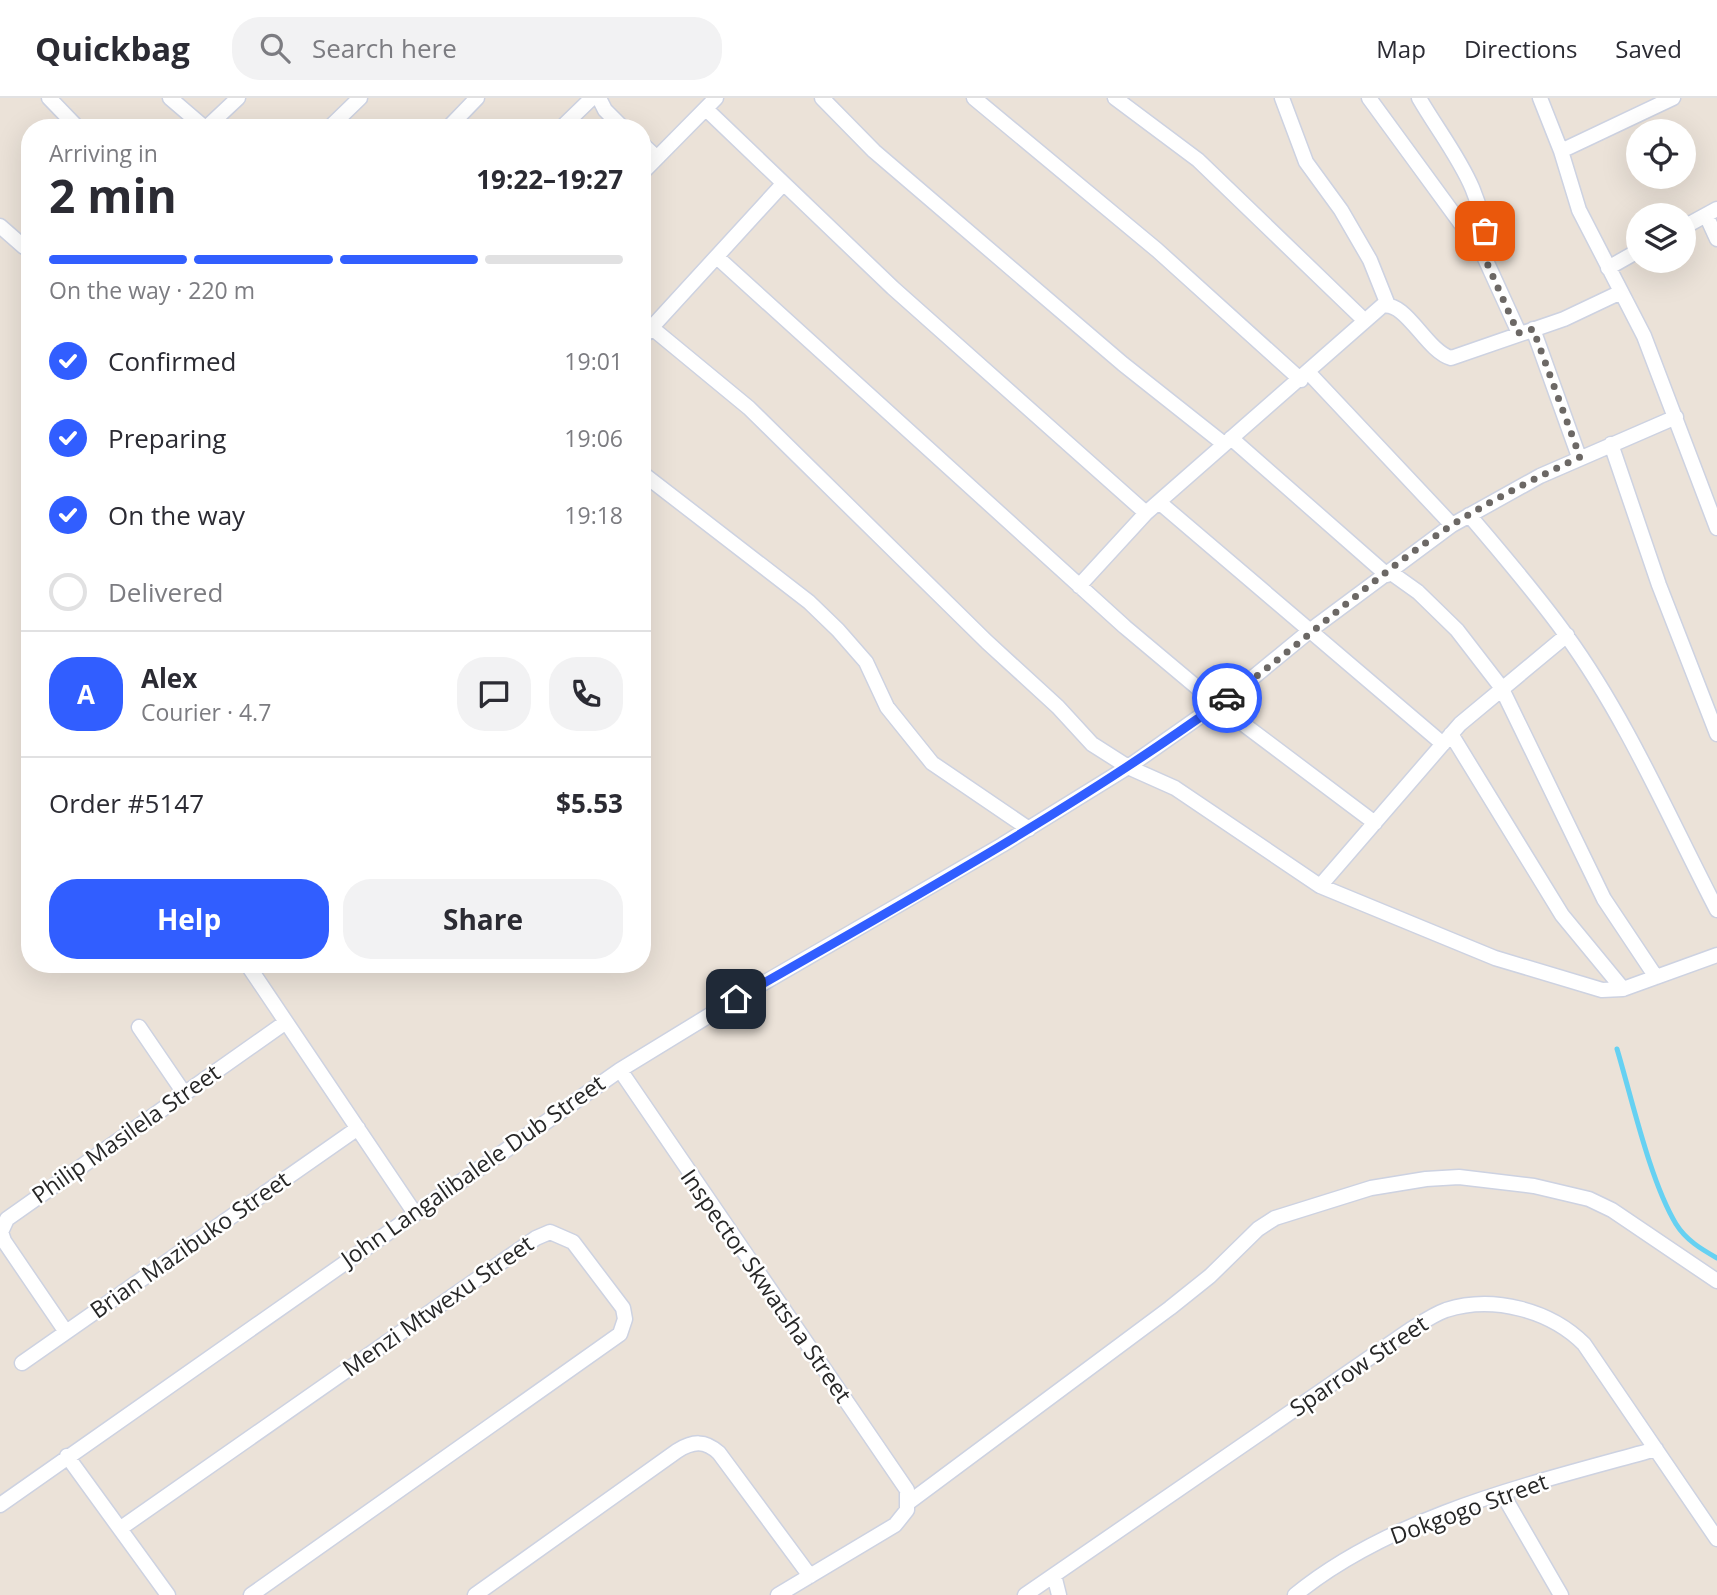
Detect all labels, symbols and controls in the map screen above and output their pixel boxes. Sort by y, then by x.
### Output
search box [232,17,722,80]
text: Quickbag [35,26,190,71]
icon: search [256,29,294,67]
text: Search here [312,30,457,66]
text: Map [1376,32,1426,65]
text: Directions [1464,32,1577,65]
text: Saved [1615,32,1682,65]
map controls [1626,119,1696,273]
button: locate [1626,119,1696,189]
text: Arriving in [49,137,158,169]
text: 19:22–19:27 [476,161,623,197]
text: 2 min [49,164,177,226]
pin [1455,201,1515,261]
button: layers [1626,203,1696,273]
icon: bag [1466,212,1504,250]
text: On the way · 220 m [49,274,255,306]
icon: check [49,342,87,380]
text: Confirmed [108,343,236,379]
text: 19:01 [564,345,623,377]
icon: check [49,419,87,457]
text: Preparing [108,420,226,456]
text: 19:06 [564,422,623,454]
icon: check [49,496,87,534]
text: On the way [108,497,245,533]
text: 19:18 [564,499,623,531]
text: Delivered [108,574,223,610]
button: chat [457,657,531,731]
button: phone [549,657,623,731]
text: Alex [141,660,197,696]
courier [1192,663,1262,733]
text: A [77,676,95,712]
icon: car [1208,679,1246,717]
text: Courier · 4.7 [141,696,271,728]
text: Order #5147 [49,785,204,821]
text: $5.53 [556,785,623,821]
button: Help [49,879,329,959]
button: Share [343,879,623,959]
pin [706,969,766,1029]
icon: home [717,980,755,1018]
street label: Philip Masilela Street [25,1056,226,1210]
street label: John Langalibalele Dub Street [332,1067,611,1275]
street label: Inspector Skwatsha Street [674,1162,860,1409]
street label: Brian Mazibuko Street [83,1163,296,1325]
street label: Menzi Mtwexu Street [336,1227,539,1383]
street label: Sparrow Street [1283,1307,1434,1423]
street label: Dokgogo Street [1385,1465,1552,1551]

